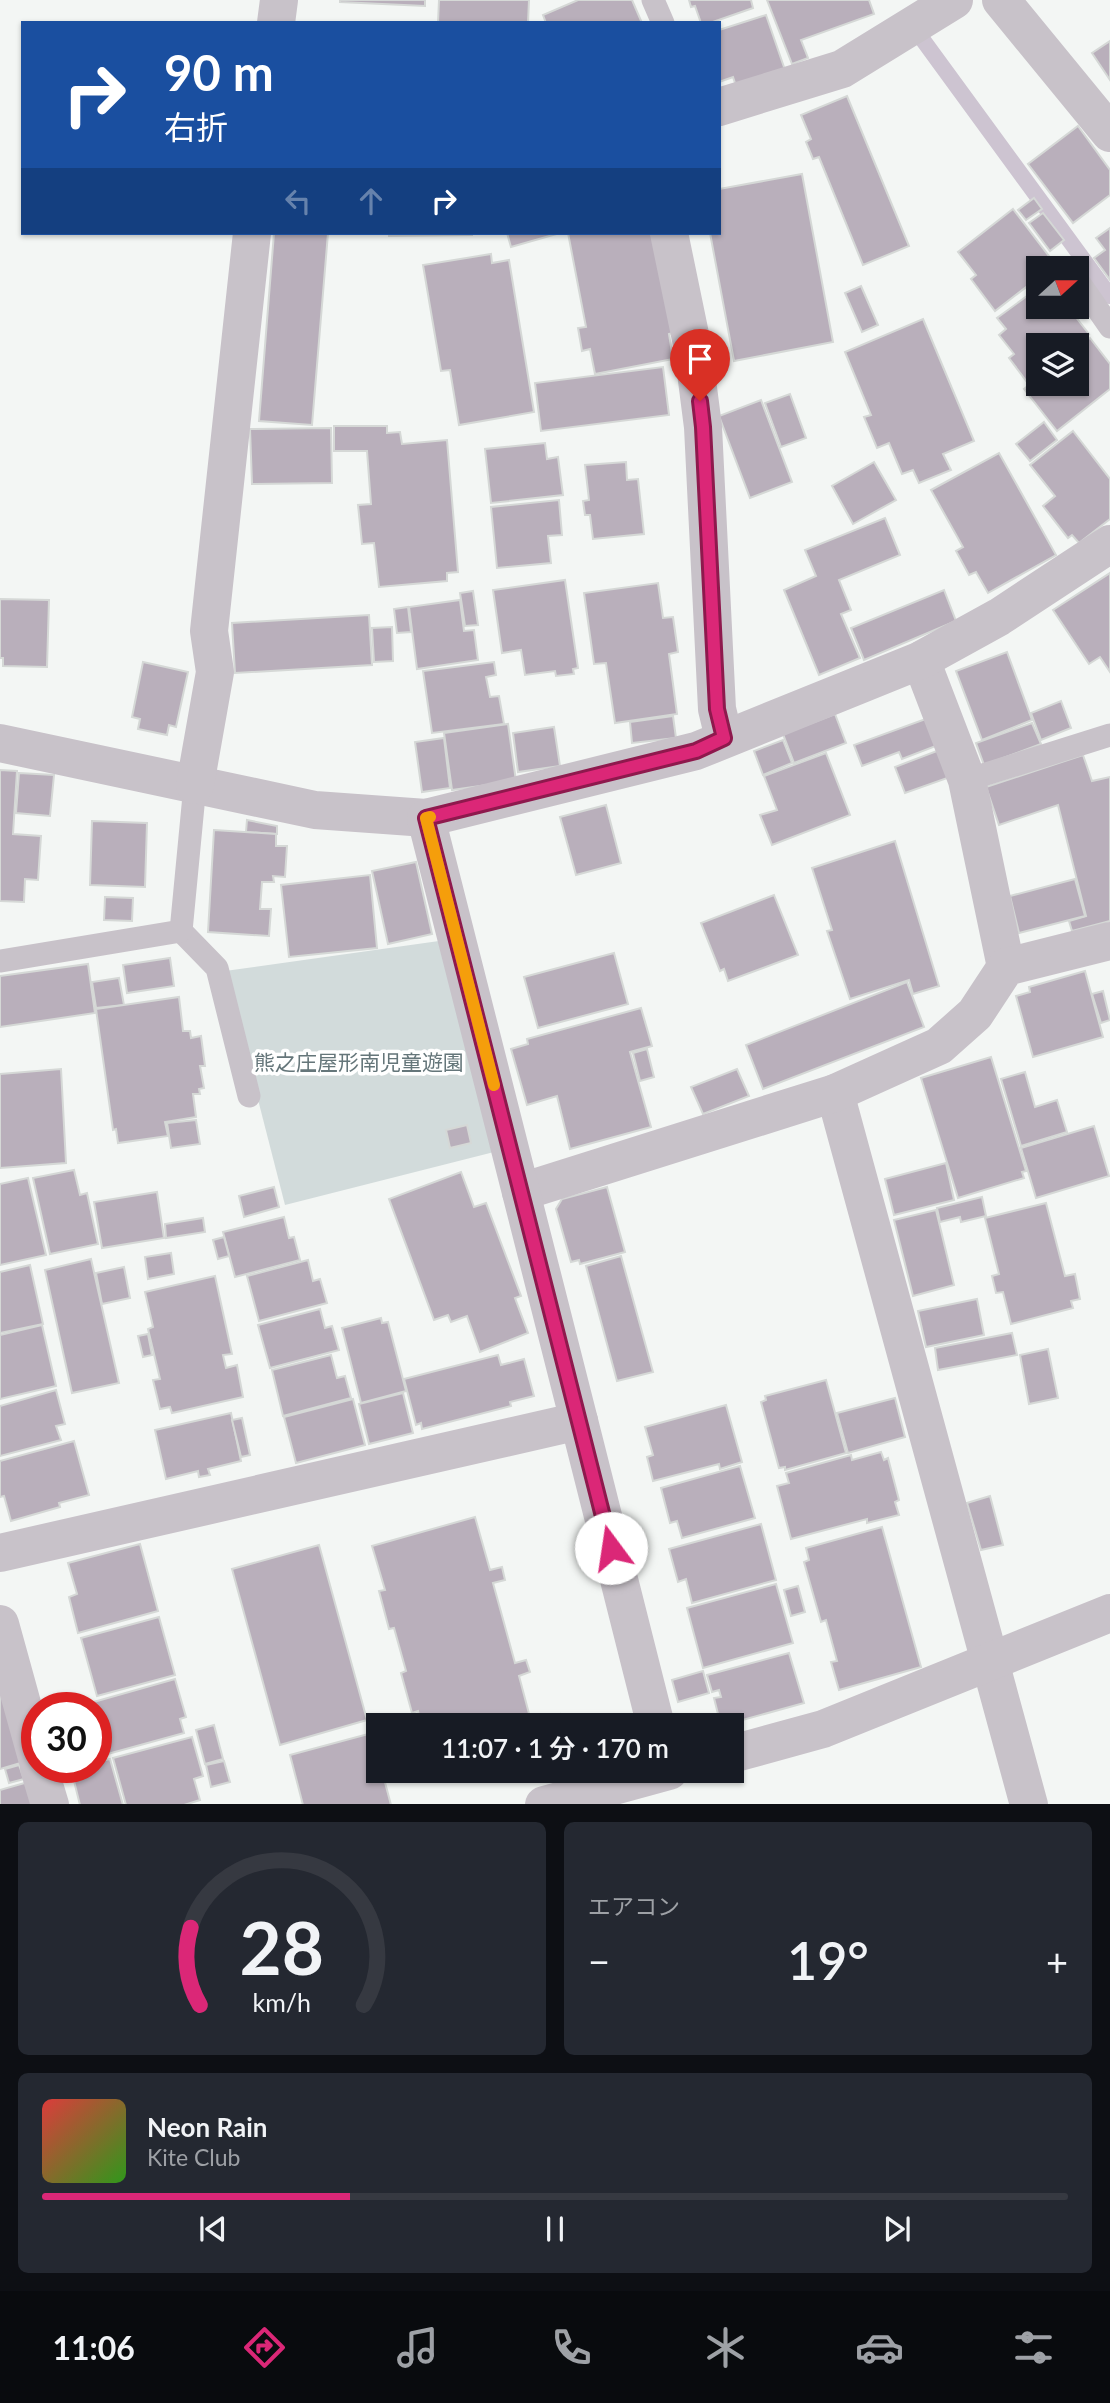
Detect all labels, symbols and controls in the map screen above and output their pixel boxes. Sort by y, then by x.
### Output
text: 90 m [164,43,274,101]
icon: right [49,49,140,140]
text: 右折 [164,107,228,146]
icon: left [279,182,317,220]
icon: ahead [352,182,390,220]
icon: right [425,182,463,220]
north arrow [1026,256,1088,318]
map controls [1026,256,1089,396]
pin [670,329,730,401]
button: layers [1026,333,1089,396]
icon: arrive [681,340,719,378]
park label: 熊之庄屋形南児童遊園 [254,1049,464,1074]
position arrow [574,1511,648,1585]
speed limit sign: 30 [21,1692,112,1783]
text: 11:07 · 1 分 · 170 m [441,1732,669,1764]
text: エアコン [588,1892,680,1920]
text: 28 [240,1903,324,1991]
text: 19° [787,1929,869,1991]
text: − [588,1938,610,1984]
text: + [1046,1938,1068,1984]
text: km/h [253,1986,311,2016]
text: Neon Rain [147,2111,267,2143]
text: Kite Club [147,2143,240,2171]
icon: previous [194,2210,232,2248]
icon: pause [536,2210,574,2248]
icon: next [878,2210,916,2248]
icon: directions [240,2323,289,2372]
icon: music [393,2323,442,2372]
icon: phone [547,2323,596,2372]
icon: climate [701,2323,750,2372]
icon: car [855,2323,904,2372]
icon: filters [1009,2323,1058,2372]
text: 11:06 [52,2328,135,2367]

